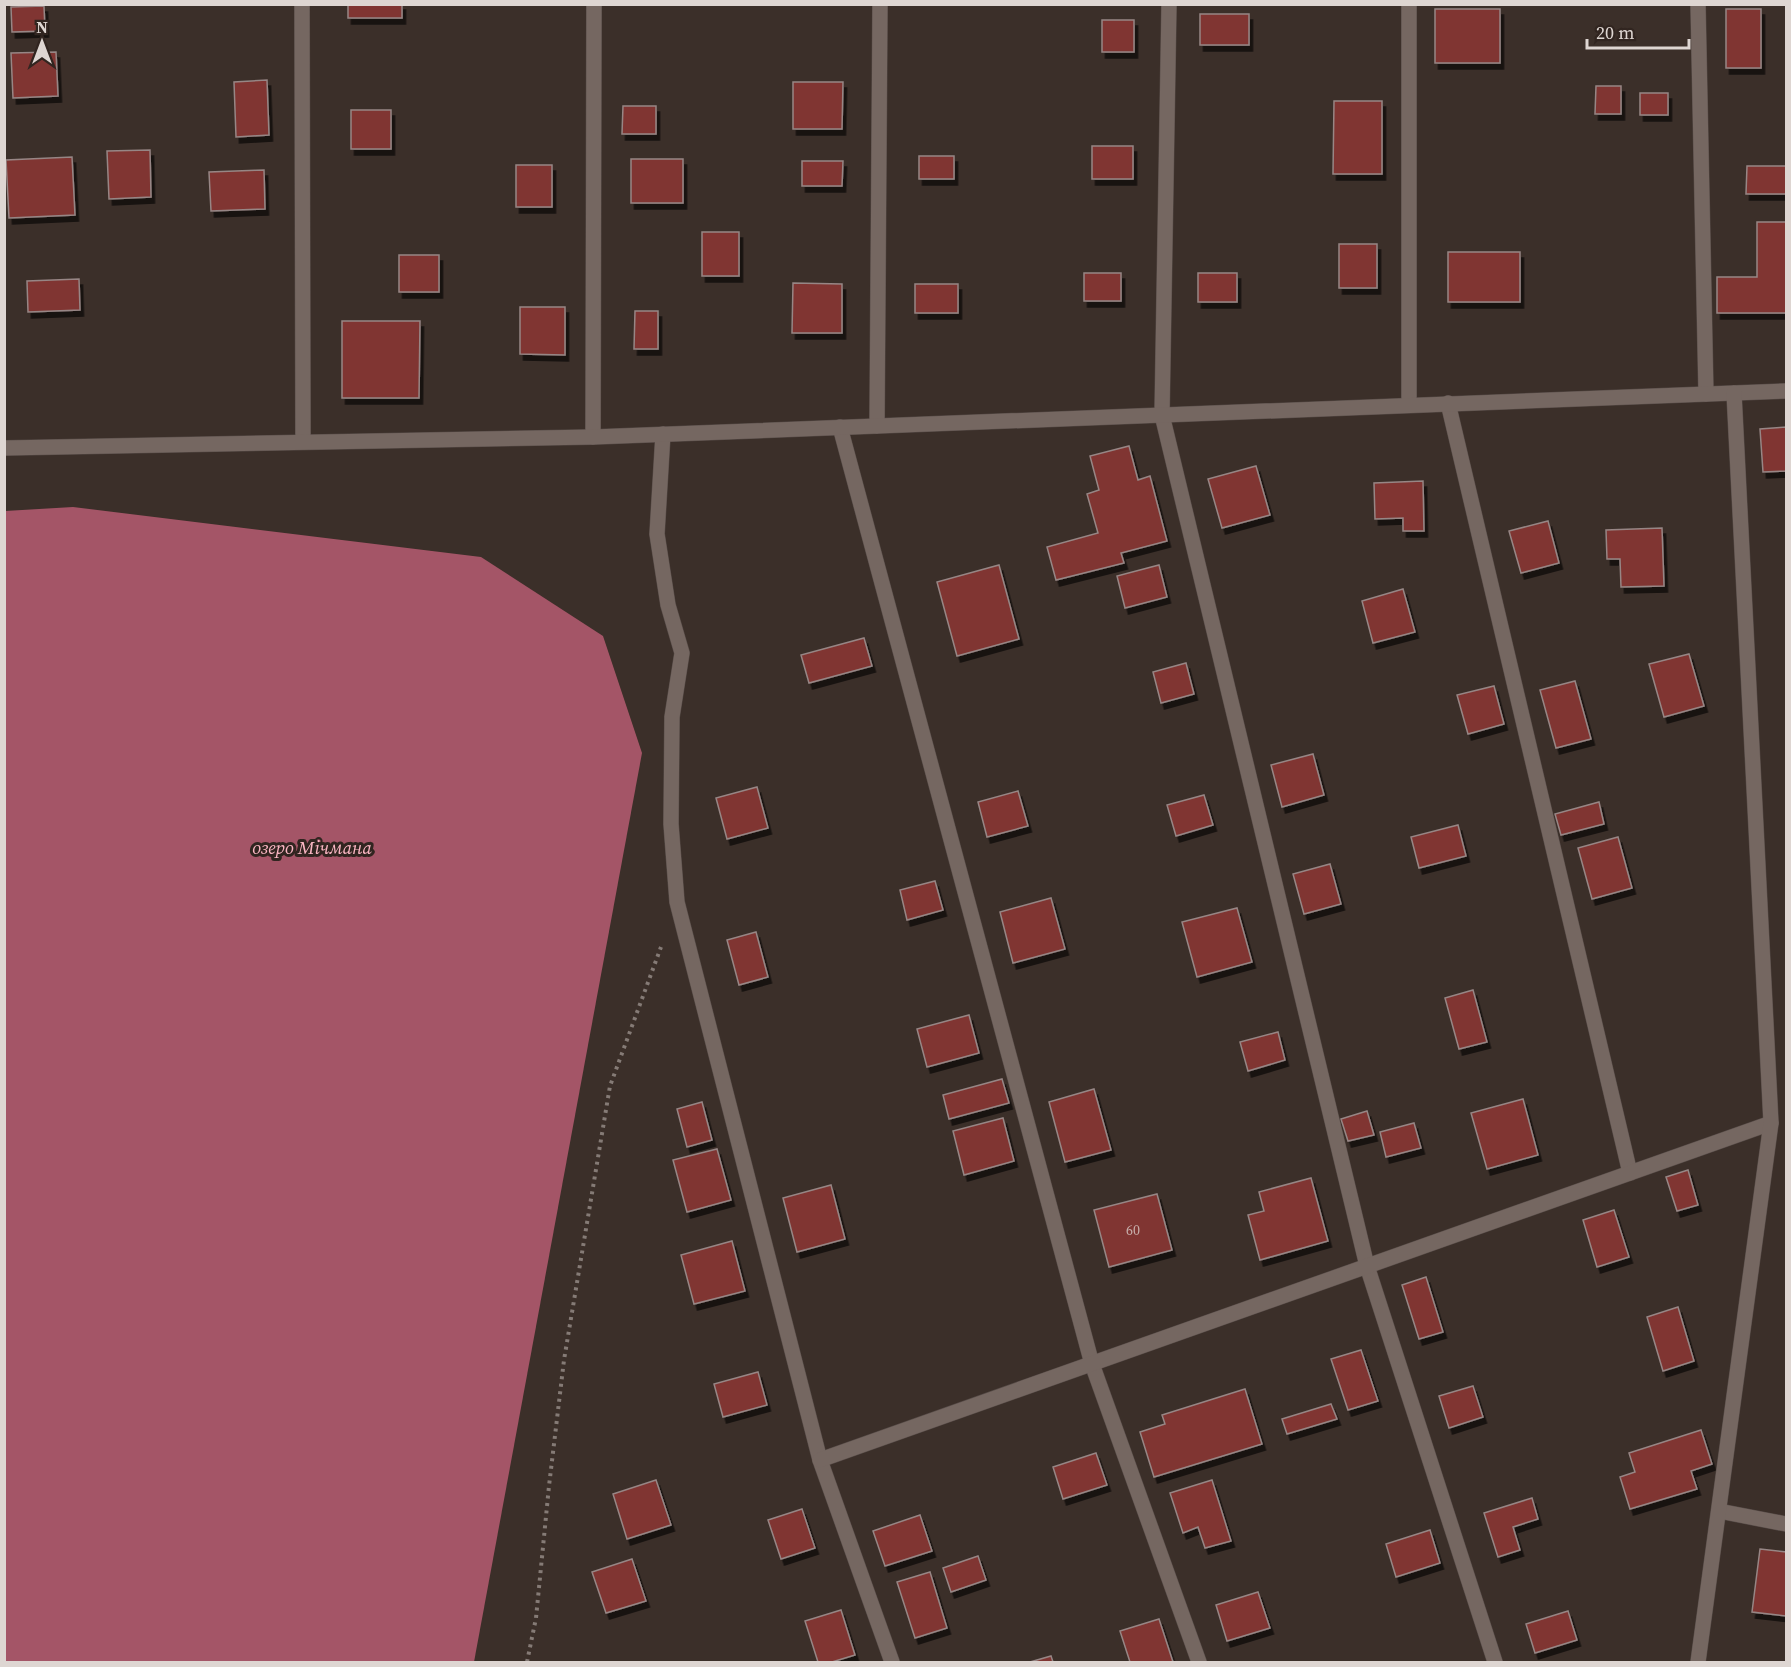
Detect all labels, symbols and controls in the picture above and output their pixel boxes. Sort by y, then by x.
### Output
north arrow [12,12,72,72]
scale bar [1587,12,1689,50]
text: N [36,16,48,38]
text: 20 m [1596,20,1634,45]
water label: озеро Мічмана [252,835,372,860]
house number: 60 [1126,1220,1140,1240]

